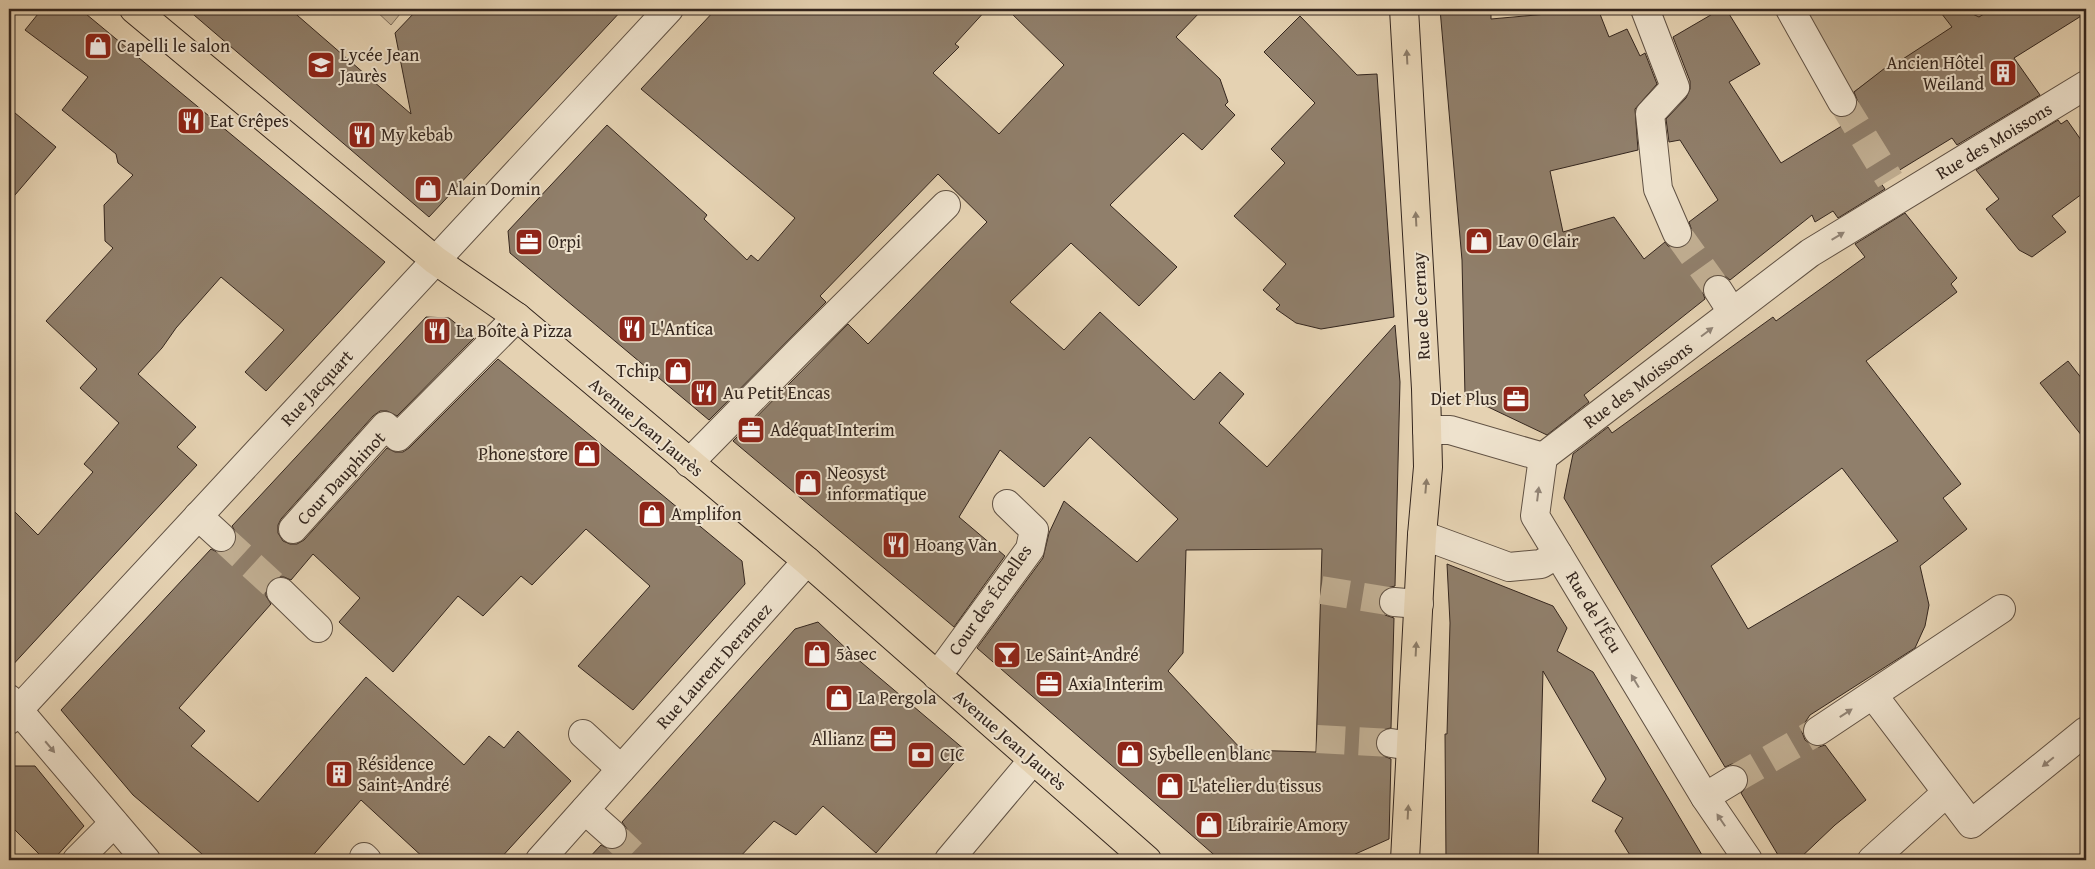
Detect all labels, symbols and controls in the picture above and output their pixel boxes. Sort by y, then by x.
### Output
shop icon: Capelli le salon [83,31,113,61]
place label: Capelli le salon [117,32,230,59]
place label: Lycée Jean Jaurès [338,41,419,89]
one-way arrow [1402,49,1410,65]
place label: Ancien Hôtel Weiland [1886,49,1984,97]
school or university icon: Lycée Jean Jaurès [306,50,336,80]
building icon: Ancien Hôtel Weiland [1988,58,2018,88]
street label: Rue des Moissons [1930,95,2057,186]
restaurant icon: Eat Crêpes [176,106,206,136]
place label: Eat Crêpes [210,107,289,134]
restaurant icon: My kebab [347,120,377,150]
place label: My kebab [381,121,453,148]
shop icon: Alain Domin [413,174,443,204]
place label: Alain Domin [447,175,541,202]
one-way arrow [1411,211,1419,227]
shop icon: Lav O Clair [1464,226,1494,256]
office icon: Orpi [514,227,544,257]
place label: Lav O Clair [1498,227,1579,254]
place label: Orpi [548,228,581,255]
one-way arrow [1831,231,1844,240]
street label: Rue de Cernay [1404,251,1437,361]
restaurant icon: L'Antica [617,314,647,344]
place label: L'Antica [651,315,714,342]
restaurant icon: La Boîte à Pizza [422,316,452,346]
place label: La Boîte à Pizza [456,317,572,344]
one-way arrow [1700,326,1713,337]
street label: Rue des Moissons [1577,334,1698,435]
street label: Rue Jacquart [274,343,360,432]
shop icon: Tchip [663,356,693,386]
place label: Tchip [616,357,659,384]
street label: Avenue Jean Jaurès [583,370,710,483]
restaurant icon: Au Petit Encas [689,378,719,408]
place label: Au Petit Encas [723,379,830,406]
office icon: Diet Plus [1501,384,1531,414]
place label: Diet Plus [1431,385,1497,412]
office icon: Adéquat Interim [736,415,766,445]
place label: Adéquat Interim [770,416,895,443]
street label: Cour Dauphinot [290,424,392,531]
shop icon: Phone store [572,439,602,469]
place label: Phone store [478,440,568,467]
place label: Neosyst informatique [827,459,927,507]
shop icon: Neosyst informatique [793,468,823,498]
one-way arrow [1423,478,1431,494]
one-way arrow [1534,486,1542,502]
shop icon: Amplifon [637,499,667,529]
place label: Amplifon [671,500,742,527]
restaurant icon: Hoang Van [881,530,911,560]
place label: Hoang Van [915,531,997,558]
street label: Cour des Échelles [941,539,1038,661]
street label: Rue de l'Écu [1559,566,1630,658]
street label: Rue Laurent Deramez [649,596,778,735]
shop icon: 5àsec [802,639,832,669]
place label: 5àsec [836,640,877,667]
bar icon: Le Saint-André [992,640,1022,670]
place label: Le Saint-André [1026,641,1139,668]
one-way arrow [1413,641,1421,657]
office icon: Axia Interim [1034,669,1064,699]
place label: Axia Interim [1068,670,1164,697]
one-way arrow [1631,675,1640,688]
shop icon: La Pergola [824,683,854,713]
street label: Avenue Jean Jaurès [948,683,1073,797]
place label: La Pergola [858,684,937,711]
one-way arrow [1839,708,1852,718]
office icon: Allianz [868,724,898,754]
place label: Allianz [811,725,864,752]
shop icon: Sybelle en blanc [1115,739,1145,769]
one-way arrow [44,740,55,753]
bank icon: CIC [906,740,936,770]
place label: Sybelle en blanc [1149,740,1271,767]
place label: CIC [940,741,965,768]
place label: Résidence Saint-André [358,750,450,798]
one-way arrow [2042,756,2055,767]
building icon: Résidence Saint-André [324,759,354,789]
shop icon: L'atelier du tissus [1155,771,1185,801]
place label: L'atelier du tissus [1189,772,1322,799]
one-way arrow [1404,803,1412,819]
shop icon: Librairie Amory [1194,810,1224,840]
place label: Librairie Amory [1228,811,1348,838]
one-way arrow [1716,813,1725,826]

